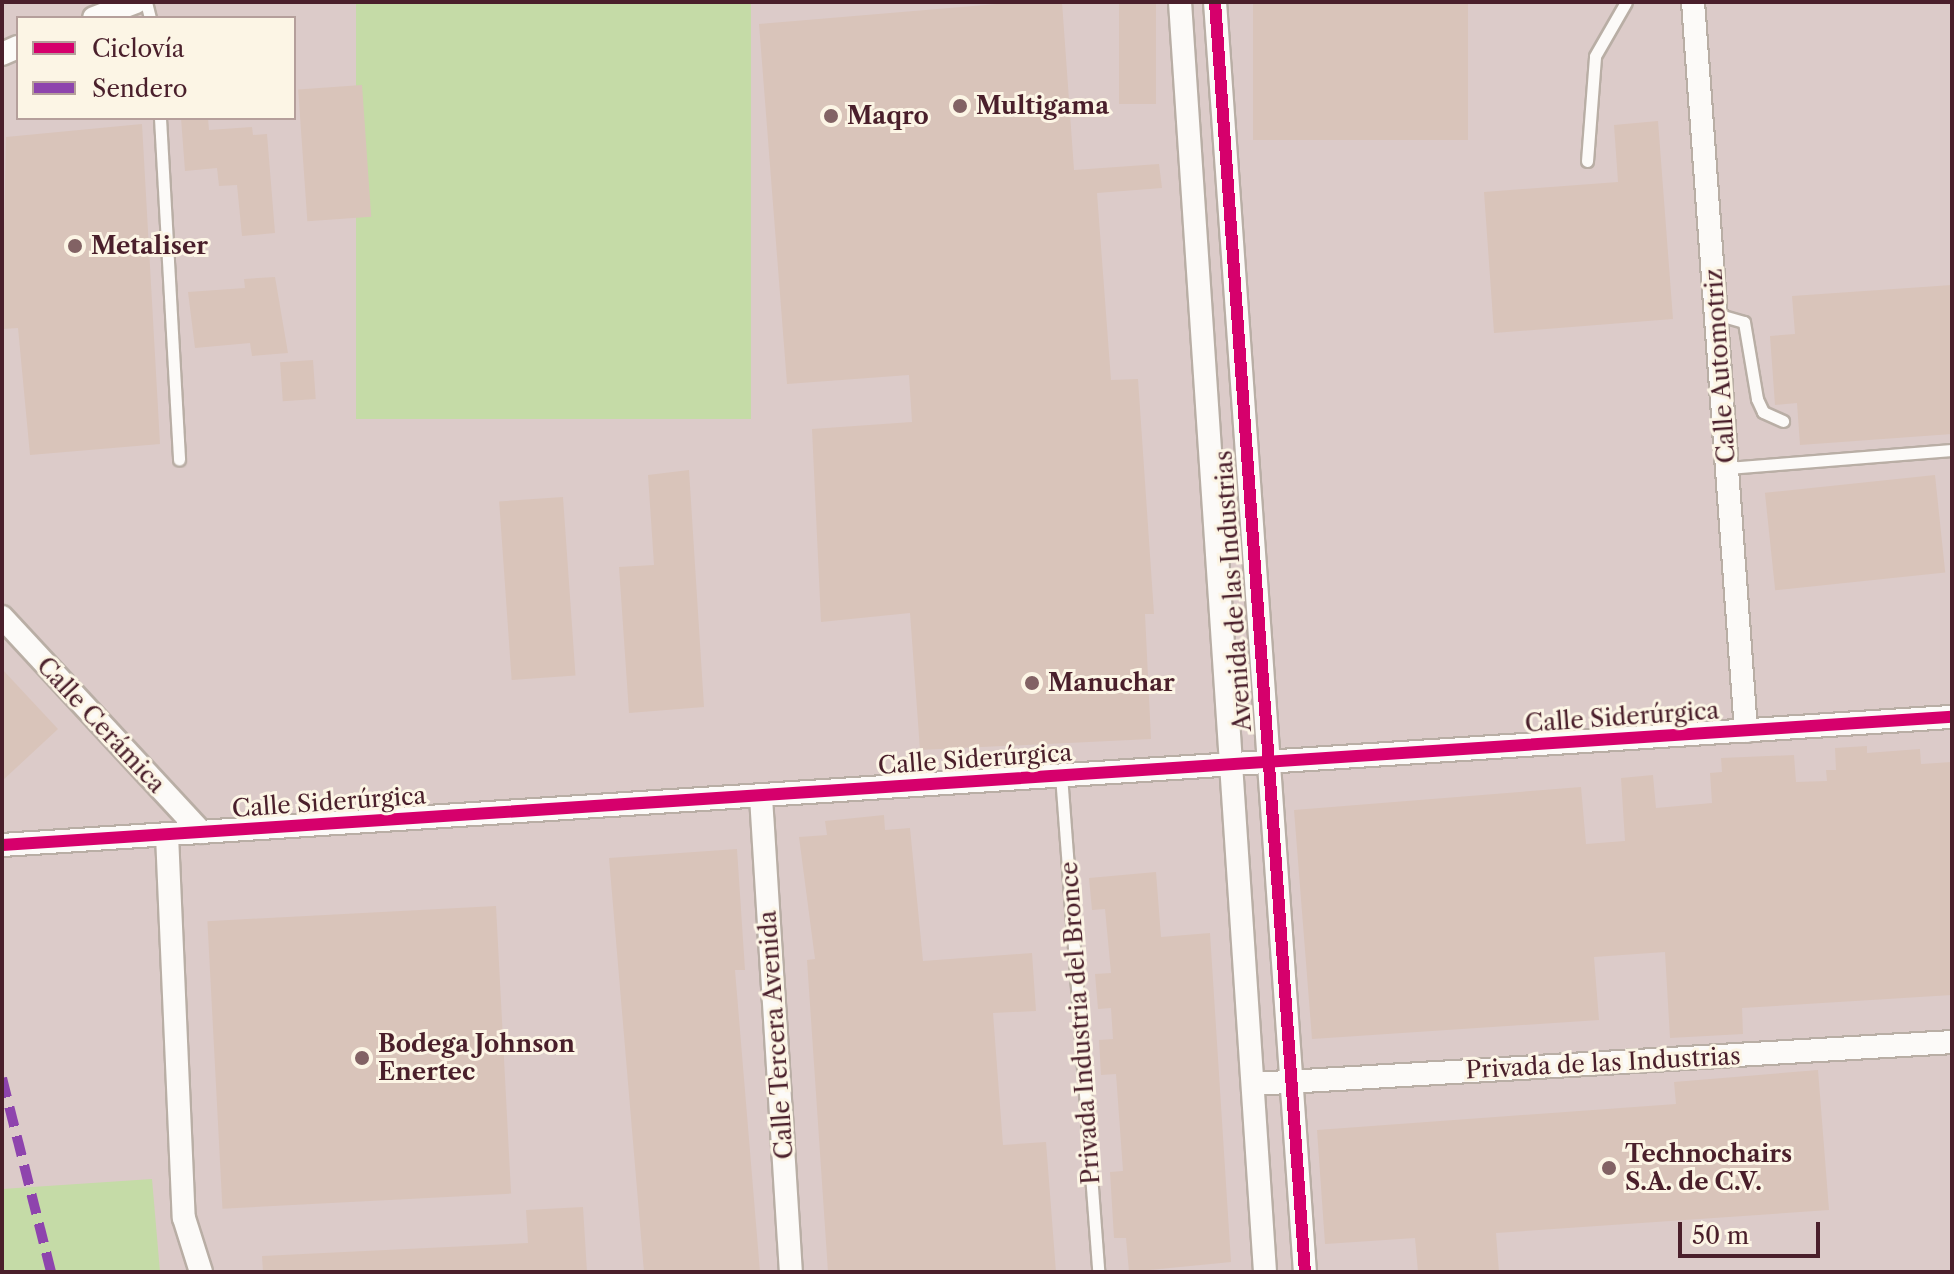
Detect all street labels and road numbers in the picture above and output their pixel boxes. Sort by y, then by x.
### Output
street label: Calle Automotriz [1699,267,1741,465]
street label: Avenida de las Industrias [1209,449,1257,733]
street label: Calle Cerámica [31,651,171,799]
street label: Calle Siderúrgica [1524,696,1720,738]
street label: Calle Siderúrgica [877,738,1073,780]
street label: Calle Siderúrgica [231,781,427,823]
street label: Privada Industria del Bronce [1054,860,1106,1186]
street label: Calle Tercera Avenida [753,909,799,1161]
street label: Privada de las Industrias [1465,1041,1741,1085]

